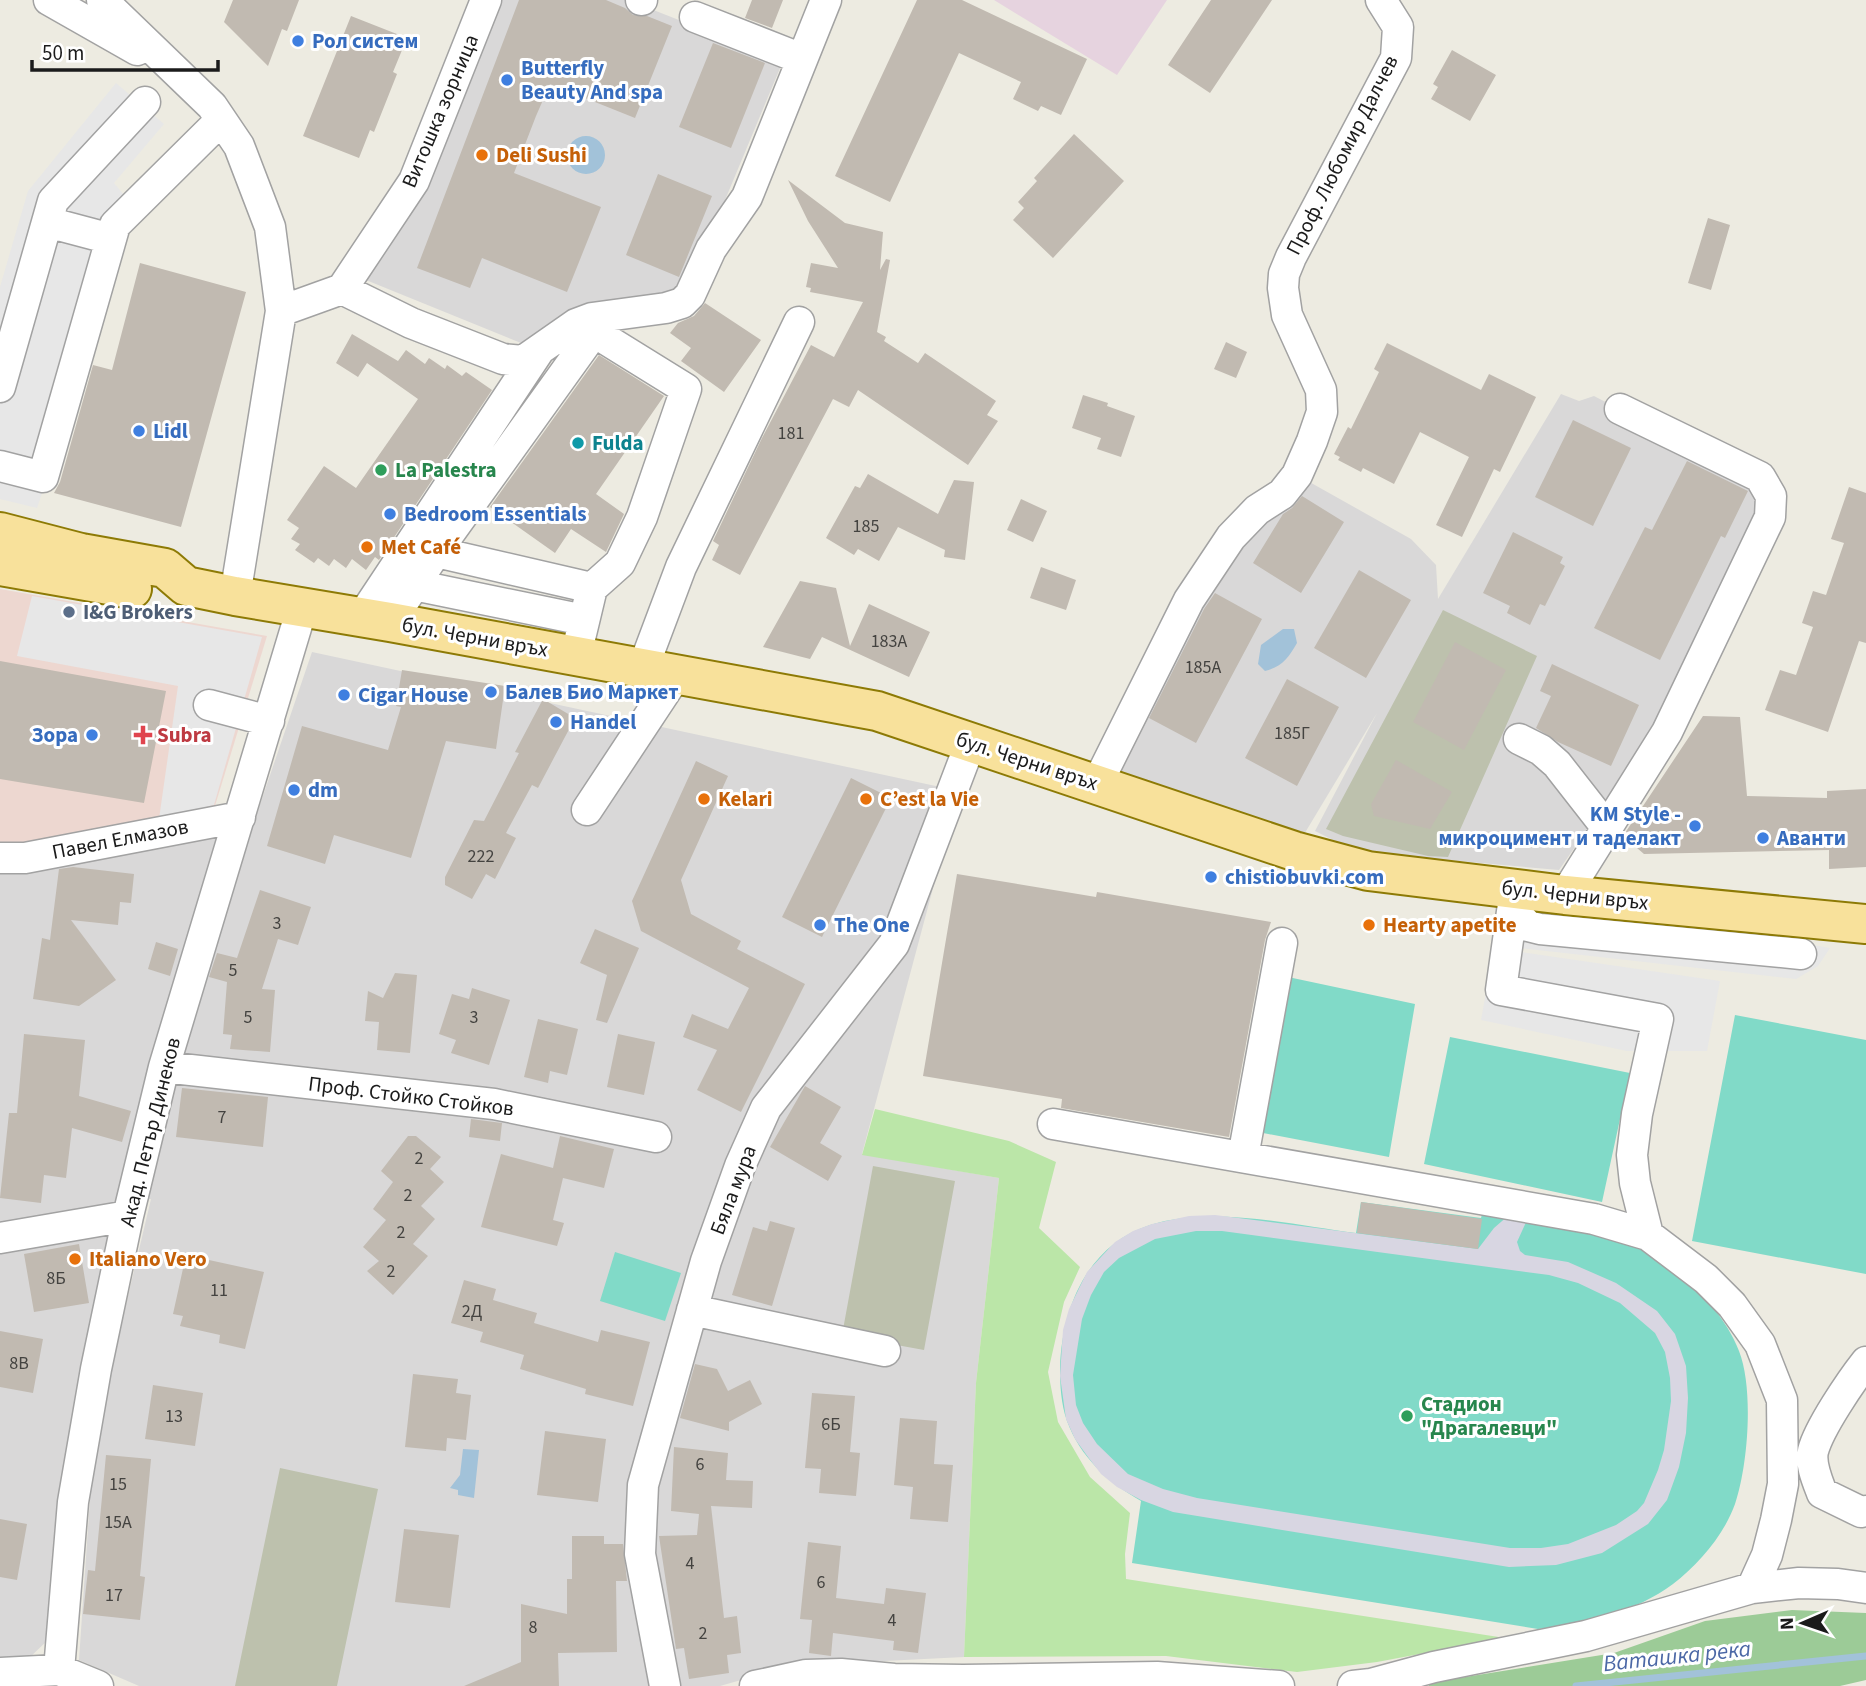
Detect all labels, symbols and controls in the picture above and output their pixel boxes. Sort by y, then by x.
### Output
place label: Рол систем [312,26,418,56]
scale bar [32,28,217,72]
street label: Витошка зорница [394,30,486,192]
marker: Рол систем [290,33,306,49]
text: 50 m [42,38,84,68]
street label: Проф. Любомир Далчев [1278,50,1406,260]
place label: Butterfly Beauty And spa [521,53,663,107]
marker: Butterfly Beauty And spa [499,72,515,88]
place label: Deli Sushi [496,140,587,170]
marker: Deli Sushi [474,147,490,163]
place label: Lidl [153,416,188,446]
house number: 181 [778,421,804,446]
marker: Lidl [131,423,147,439]
place label: Fulda [592,428,644,458]
marker: Fulda [570,435,586,451]
place label: La Palestra [395,455,497,485]
marker: La Palestra [373,462,389,478]
place label: Bedroom Essentials [404,499,587,529]
marker: Bedroom Essentials [382,506,398,522]
house number: 185 [853,514,879,539]
place label: Met Café [381,532,461,562]
marker: Met Café [359,539,375,555]
place label: I&G Brokers [83,597,193,627]
marker: I&G Brokers [61,604,77,620]
street label: бул. Черни връх [400,609,551,665]
house number: 183А [871,629,908,654]
house number: 185А [1185,655,1222,680]
place label: Балев Био Маркет [505,677,679,707]
place label: Cigar House [358,680,468,710]
marker: Балев Био Маркет [483,684,499,700]
marker: Cigar House [336,687,352,703]
place label: Handel [570,707,636,737]
marker: Handel [548,714,564,730]
place label: Зора [32,720,78,750]
place label: Subra [157,720,211,750]
house number: 185Г [1274,721,1310,746]
street label: бул. Черни връх [952,724,1102,798]
marker: Зора [84,727,100,743]
marker: Subra [135,727,151,743]
place label: dm [308,775,338,805]
marker: dm [286,782,302,798]
place label: Kelari [718,784,773,814]
place label: C’est la Vie [880,784,979,814]
marker: Kelari [696,791,712,807]
marker: C’est la Vie [858,791,874,807]
place label: KM Style - микроцимент и таделакт [1439,799,1681,853]
street label: Павел Елмазов [49,811,191,867]
marker: KM Style - микроцимент и таделакт [1687,818,1703,834]
place label: Аванти [1776,823,1846,853]
marker: Аванти [1755,830,1771,846]
house number: 222 [468,844,494,869]
place label: chistiobuvki.com [1225,862,1384,892]
marker: chistiobuvki.com [1203,869,1219,885]
street label: бул. Черни връх [1500,872,1651,918]
place label: The One [834,910,910,940]
place label: Hearty apetite [1383,910,1517,940]
house number: 3 [273,911,282,936]
marker: The One [812,917,828,933]
marker: Hearty apetite [1361,917,1377,933]
house number: 5 [229,958,238,983]
house number: 5 [244,1005,253,1030]
house number: 3 [470,1005,479,1030]
street label: Акад. Петър Динеков [112,1034,188,1230]
street label: Проф. Стойко Стойков [306,1068,516,1124]
house number: 7 [218,1105,227,1130]
street label: Бяла мура [702,1141,764,1239]
house number: 2 [415,1146,424,1171]
house number: 2 [404,1183,413,1208]
house number: 2 [397,1220,406,1245]
place label: Italiano Vero [89,1244,207,1274]
marker: Italiano Vero [67,1251,83,1267]
house number: 2 [387,1259,396,1284]
house number: 8Б [46,1266,66,1291]
house number: 11 [210,1278,228,1303]
house number: 2Д [462,1299,483,1324]
house number: 8В [9,1351,29,1376]
place label: Стадион "Драгалевци" [1421,1389,1557,1443]
house number: 13 [165,1404,183,1429]
marker: Стадион "Драгалевци" [1399,1408,1415,1424]
house number: 6Б [821,1412,841,1437]
house number: 6 [696,1452,705,1477]
house number: 15 [109,1472,127,1497]
house number: 15А [104,1510,132,1535]
house number: 4 [686,1551,695,1576]
house number: 6 [817,1570,826,1595]
house number: 17 [105,1583,123,1608]
north arrow [1768,1588,1838,1658]
house number: 4 [888,1608,897,1633]
house number: 8 [529,1615,538,1640]
text: N [1774,1617,1801,1630]
house number: 2 [699,1621,708,1646]
water label: Ваташка река [1601,1632,1753,1680]

